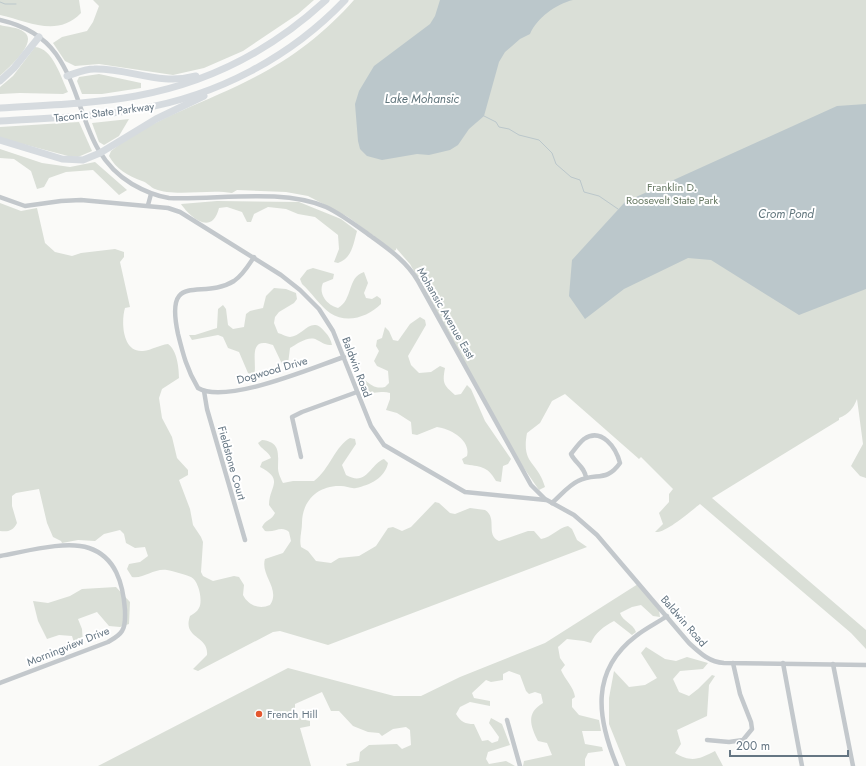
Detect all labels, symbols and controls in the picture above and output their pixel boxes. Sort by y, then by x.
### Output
water label: Lake Mohansic [385,90,460,108]
street label: Taconic State Parkway [53,98,155,126]
park label: Franklin D. Roosevelt State Park [626,179,718,208]
water label: Crom Pond [758,205,815,223]
street label: Mohansic Avenue East [413,264,479,362]
street label: Baldwin Road [338,335,376,399]
street label: Dogwood Drive [235,352,310,388]
street label: Fieldstone Court [214,424,250,502]
street label: Baldwin Road [657,592,711,650]
street label: Morningview Drive [24,622,112,670]
place label: French Hill [267,706,317,722]
marker: French Hill [254,709,264,719]
scale bar [730,732,848,758]
text: 200 m [736,737,770,755]

